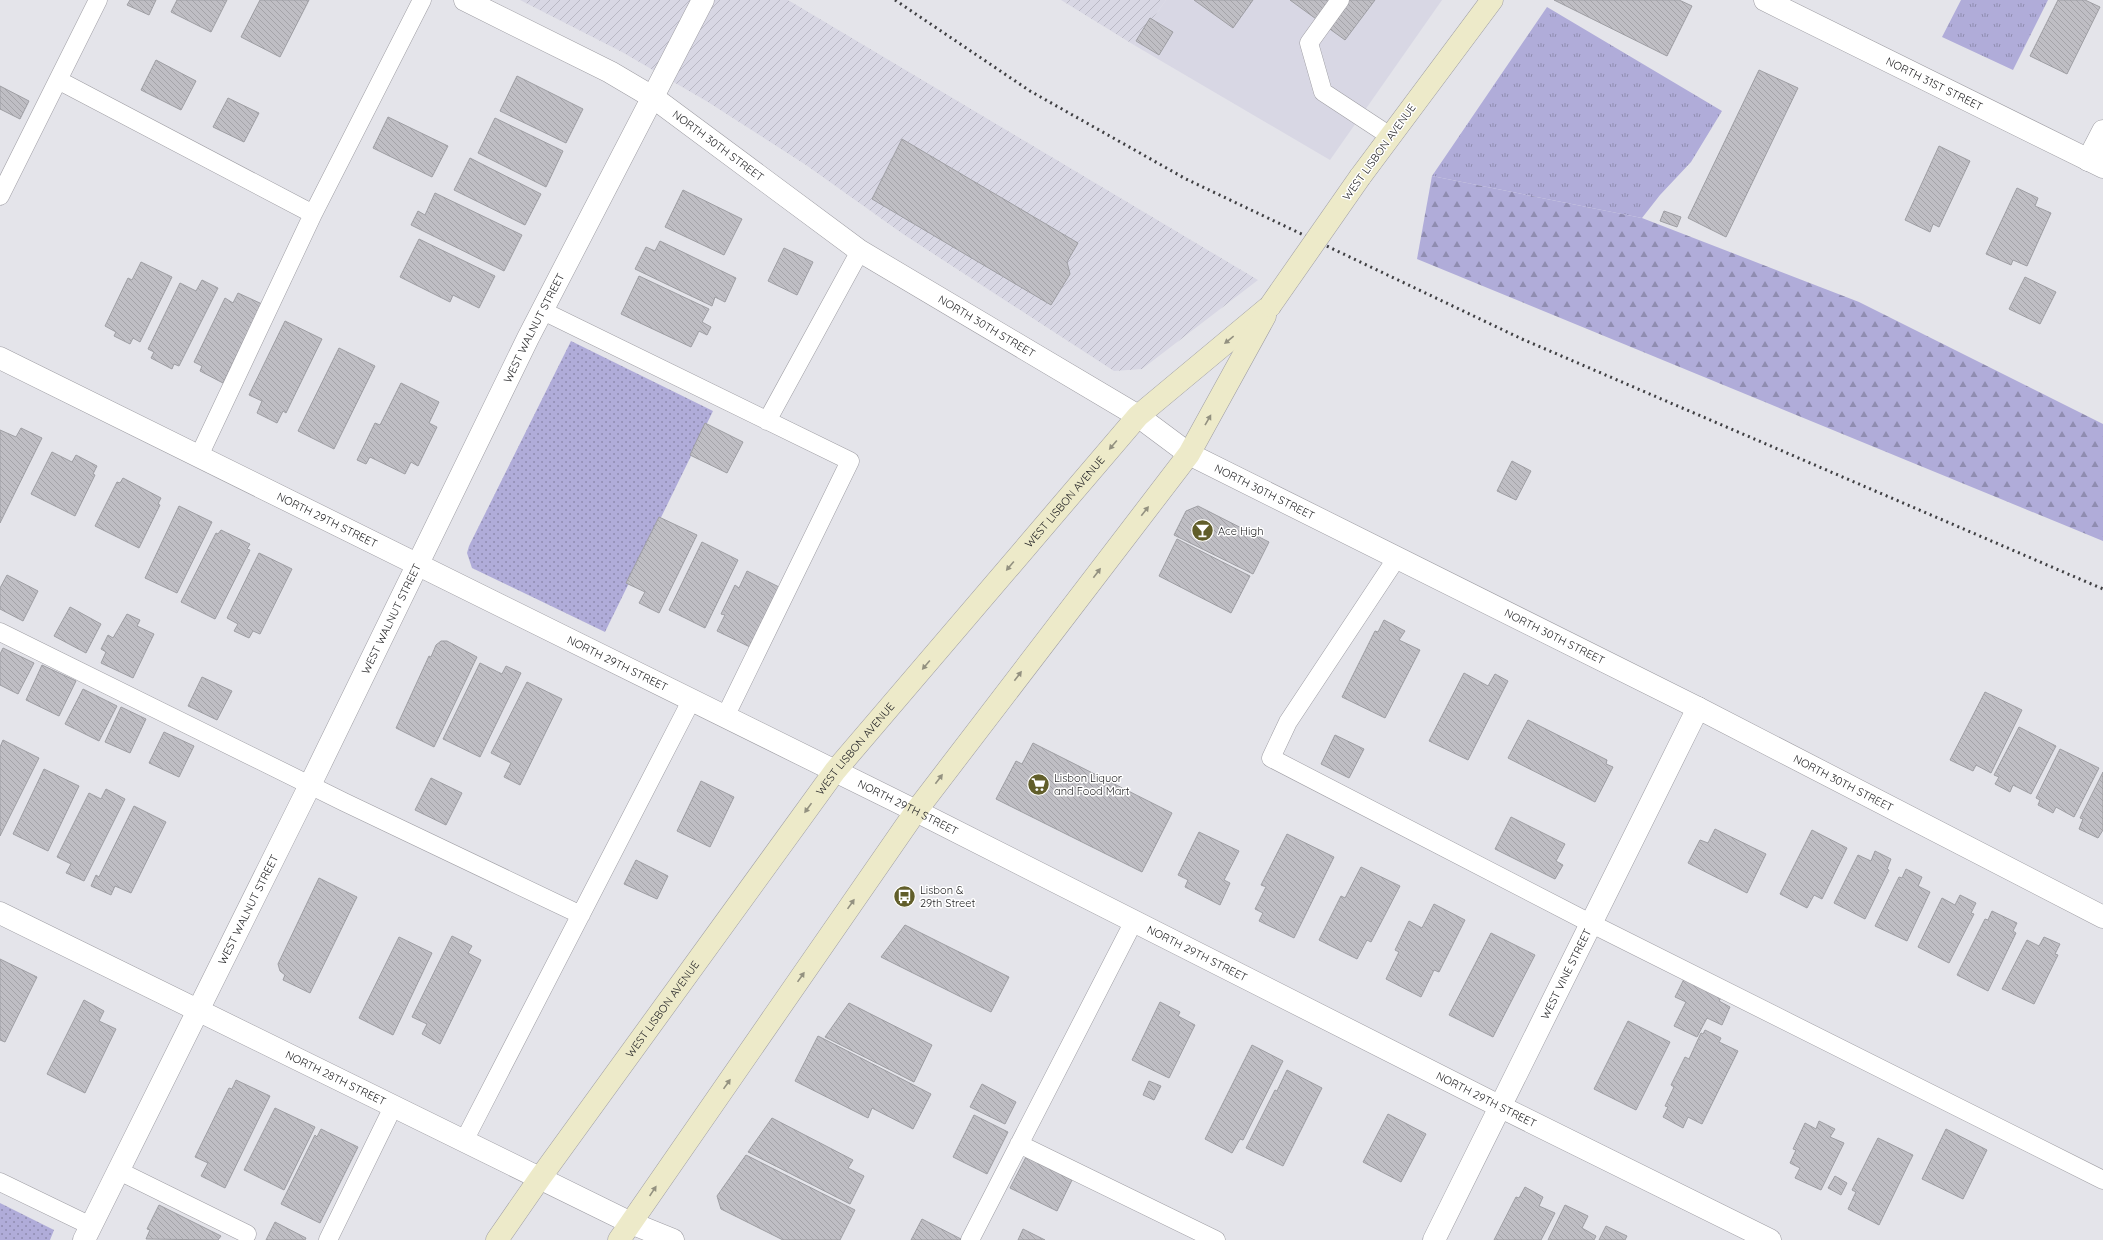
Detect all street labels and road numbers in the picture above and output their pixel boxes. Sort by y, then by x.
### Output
street label: NORTH 31ST STREET [1884,54,1986,114]
street label: WEST LISBON AVENUE [1339,101,1419,203]
street label: NORTH 30TH STREET [670,107,767,184]
street label: WEST WALNUT STREET [500,270,568,385]
street label: NORTH 30TH STREET [936,292,1038,361]
street label: WEST LISBON AVENUE [1022,453,1108,550]
street label: NORTH 30TH STREET [1212,461,1317,523]
street label: NORTH 29TH STREET [275,489,380,551]
street label: WEST WALNUT STREET [358,561,424,676]
street label: NORTH 30TH STREET [1502,606,1607,667]
street label: NORTH 29TH STREET [565,633,671,694]
street label: WEST LISBON AVENUE [813,700,897,798]
street label: NORTH 30TH STREET [1791,752,1896,815]
street label: NORTH 29TH STREET [855,776,961,838]
street label: WEST WALNUT STREET [215,852,281,967]
street label: NORTH 29TH STREET [1145,922,1250,985]
street label: WEST VINE STREET [1538,926,1595,1022]
street label: WEST LISBON AVENUE [623,958,702,1060]
street label: NORTH 28TH STREET [283,1047,389,1109]
street label: NORTH 29TH STREET [1434,1068,1539,1131]

